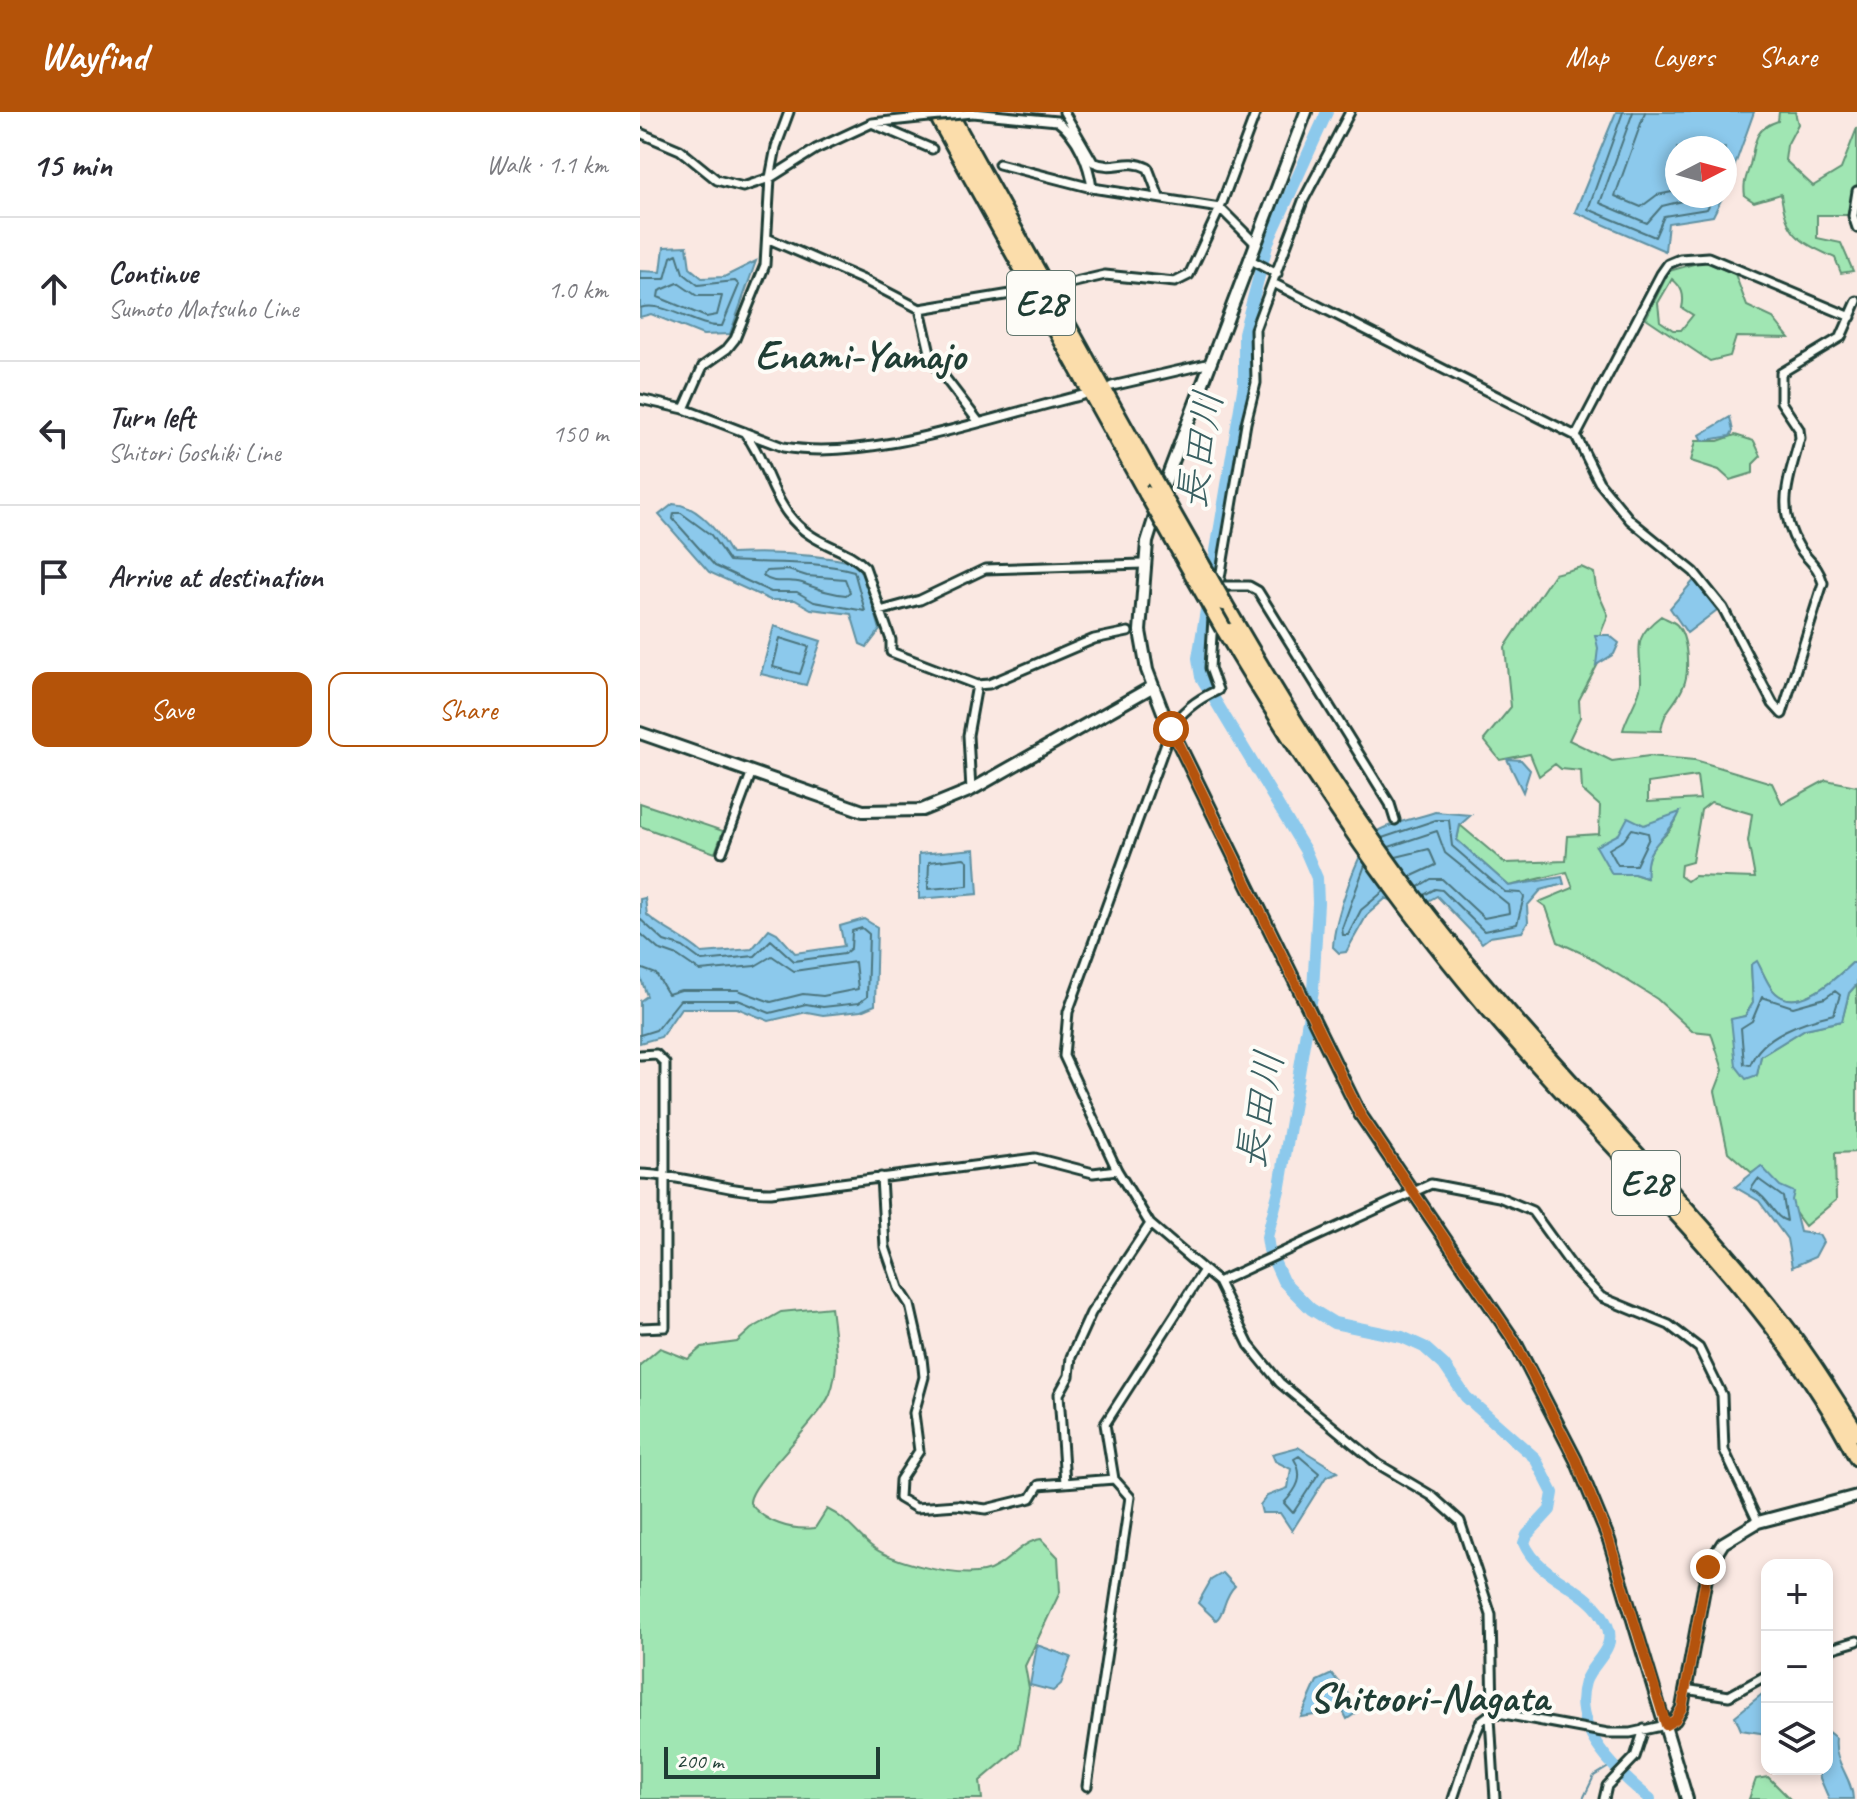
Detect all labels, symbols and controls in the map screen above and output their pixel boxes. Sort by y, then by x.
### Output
text: Wayfind [40,33,147,80]
text: Map [1566,39,1609,74]
text: Layers [1653,39,1714,74]
text: Share [1758,39,1817,74]
north arrow [1665,136,1737,208]
text: 15 min [32,143,112,186]
text: Walk · 1.1 km [486,148,608,181]
text: Continue [108,254,198,292]
icon: ahead [32,267,76,311]
road number: E28 [1007,271,1075,335]
text: 1.0 km [548,273,608,306]
text: Sumoto Matsuho Line [108,292,298,325]
district label: Enami-Yamajo [755,329,968,382]
water label: 長田川 [1166,387,1234,513]
text: Turn left [108,398,195,436]
icon: left [32,411,76,455]
text: 150 m [552,417,608,450]
text: Shitori Goshiki Line [108,436,281,469]
icon: arrive [32,555,76,599]
text: Arrive at destination [108,558,323,596]
button: Save [32,672,312,747]
button: Share [328,672,608,747]
route start [1153,711,1189,747]
water label: 長田川 [1225,1047,1295,1173]
road number: E28 [1612,1151,1680,1215]
route end [1690,1549,1726,1585]
map controls [1761,1559,1833,1775]
button: + [1761,1559,1833,1631]
button: − [1761,1631,1833,1703]
district label: Shitoori-Nagata [1309,1671,1552,1724]
button: layers [1761,1703,1833,1775]
scale bar [664,1743,880,1779]
text: 200 m [676,1747,723,1775]

